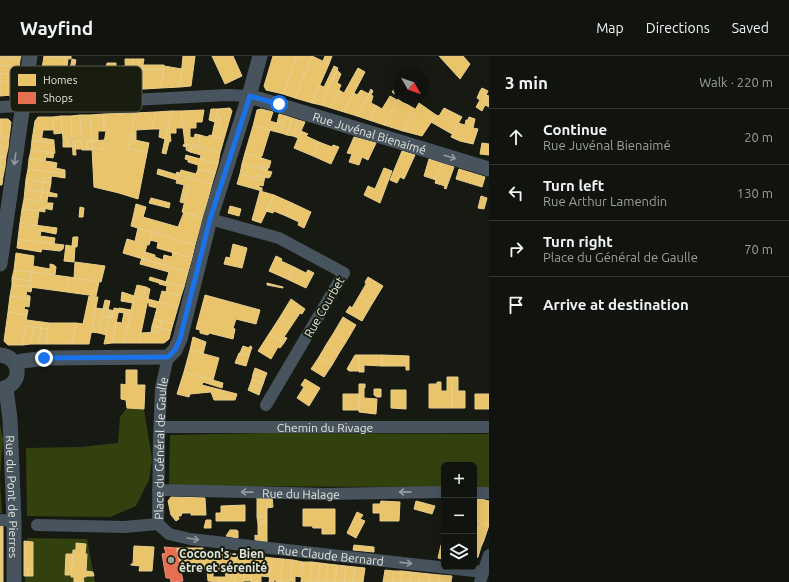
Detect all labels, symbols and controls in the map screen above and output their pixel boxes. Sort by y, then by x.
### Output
text: Wayfind [20,17,93,39]
text: Map [596,20,624,36]
text: Directions [646,20,710,36]
text: Saved [732,20,769,36]
legend [10,66,142,112]
north arrow [393,68,429,104]
text: 3 min [505,73,548,92]
text: Homes [43,74,78,86]
text: Walk · 220 m [699,75,773,89]
text: Shops [43,92,73,104]
route start [270,95,288,113]
street label: Rue Juvénal Bienaimé [311,109,428,156]
text: Continue [543,121,607,138]
icon: ahead [505,126,527,148]
text: 20 m [744,130,773,144]
text: Rue Juvénal Bienaimé [543,138,671,152]
one-way arrow [11,152,19,165]
one-way arrow [444,153,456,161]
text: Turn left [543,177,604,194]
icon: left [505,182,527,204]
text: 130 m [737,186,773,200]
text: Rue Arthur Lamendin [543,194,667,208]
text: Turn right [543,233,613,250]
icon: right [505,238,527,260]
text: 70 m [744,242,773,256]
text: Place du Général de Gaulle [543,250,698,264]
street label: Rue Courbet [301,274,347,340]
icon: arrive [505,294,527,316]
text: Arrive at destination [543,296,689,313]
route end [35,349,53,367]
street label: Place du Général de Gaulle [152,375,170,520]
street label: Chemin du Rivage [277,421,373,434]
street label: Rue du Pont de Pierres [4,435,21,558]
map controls [441,462,477,570]
button: + [441,462,477,498]
street label: Rue du Halage [262,486,340,501]
one-way arrow [241,488,254,496]
one-way arrow [399,489,412,496]
button: − [441,498,477,534]
button: layers [441,534,477,570]
one-way arrow [186,535,199,543]
street label: Rue Claude Bernard [277,542,385,567]
place label: Cocoon's - Bien être et sérenité [179,547,267,574]
marker: Cocoon's - Bien être et sérenité [166,555,176,565]
one-way arrow [399,559,412,567]

